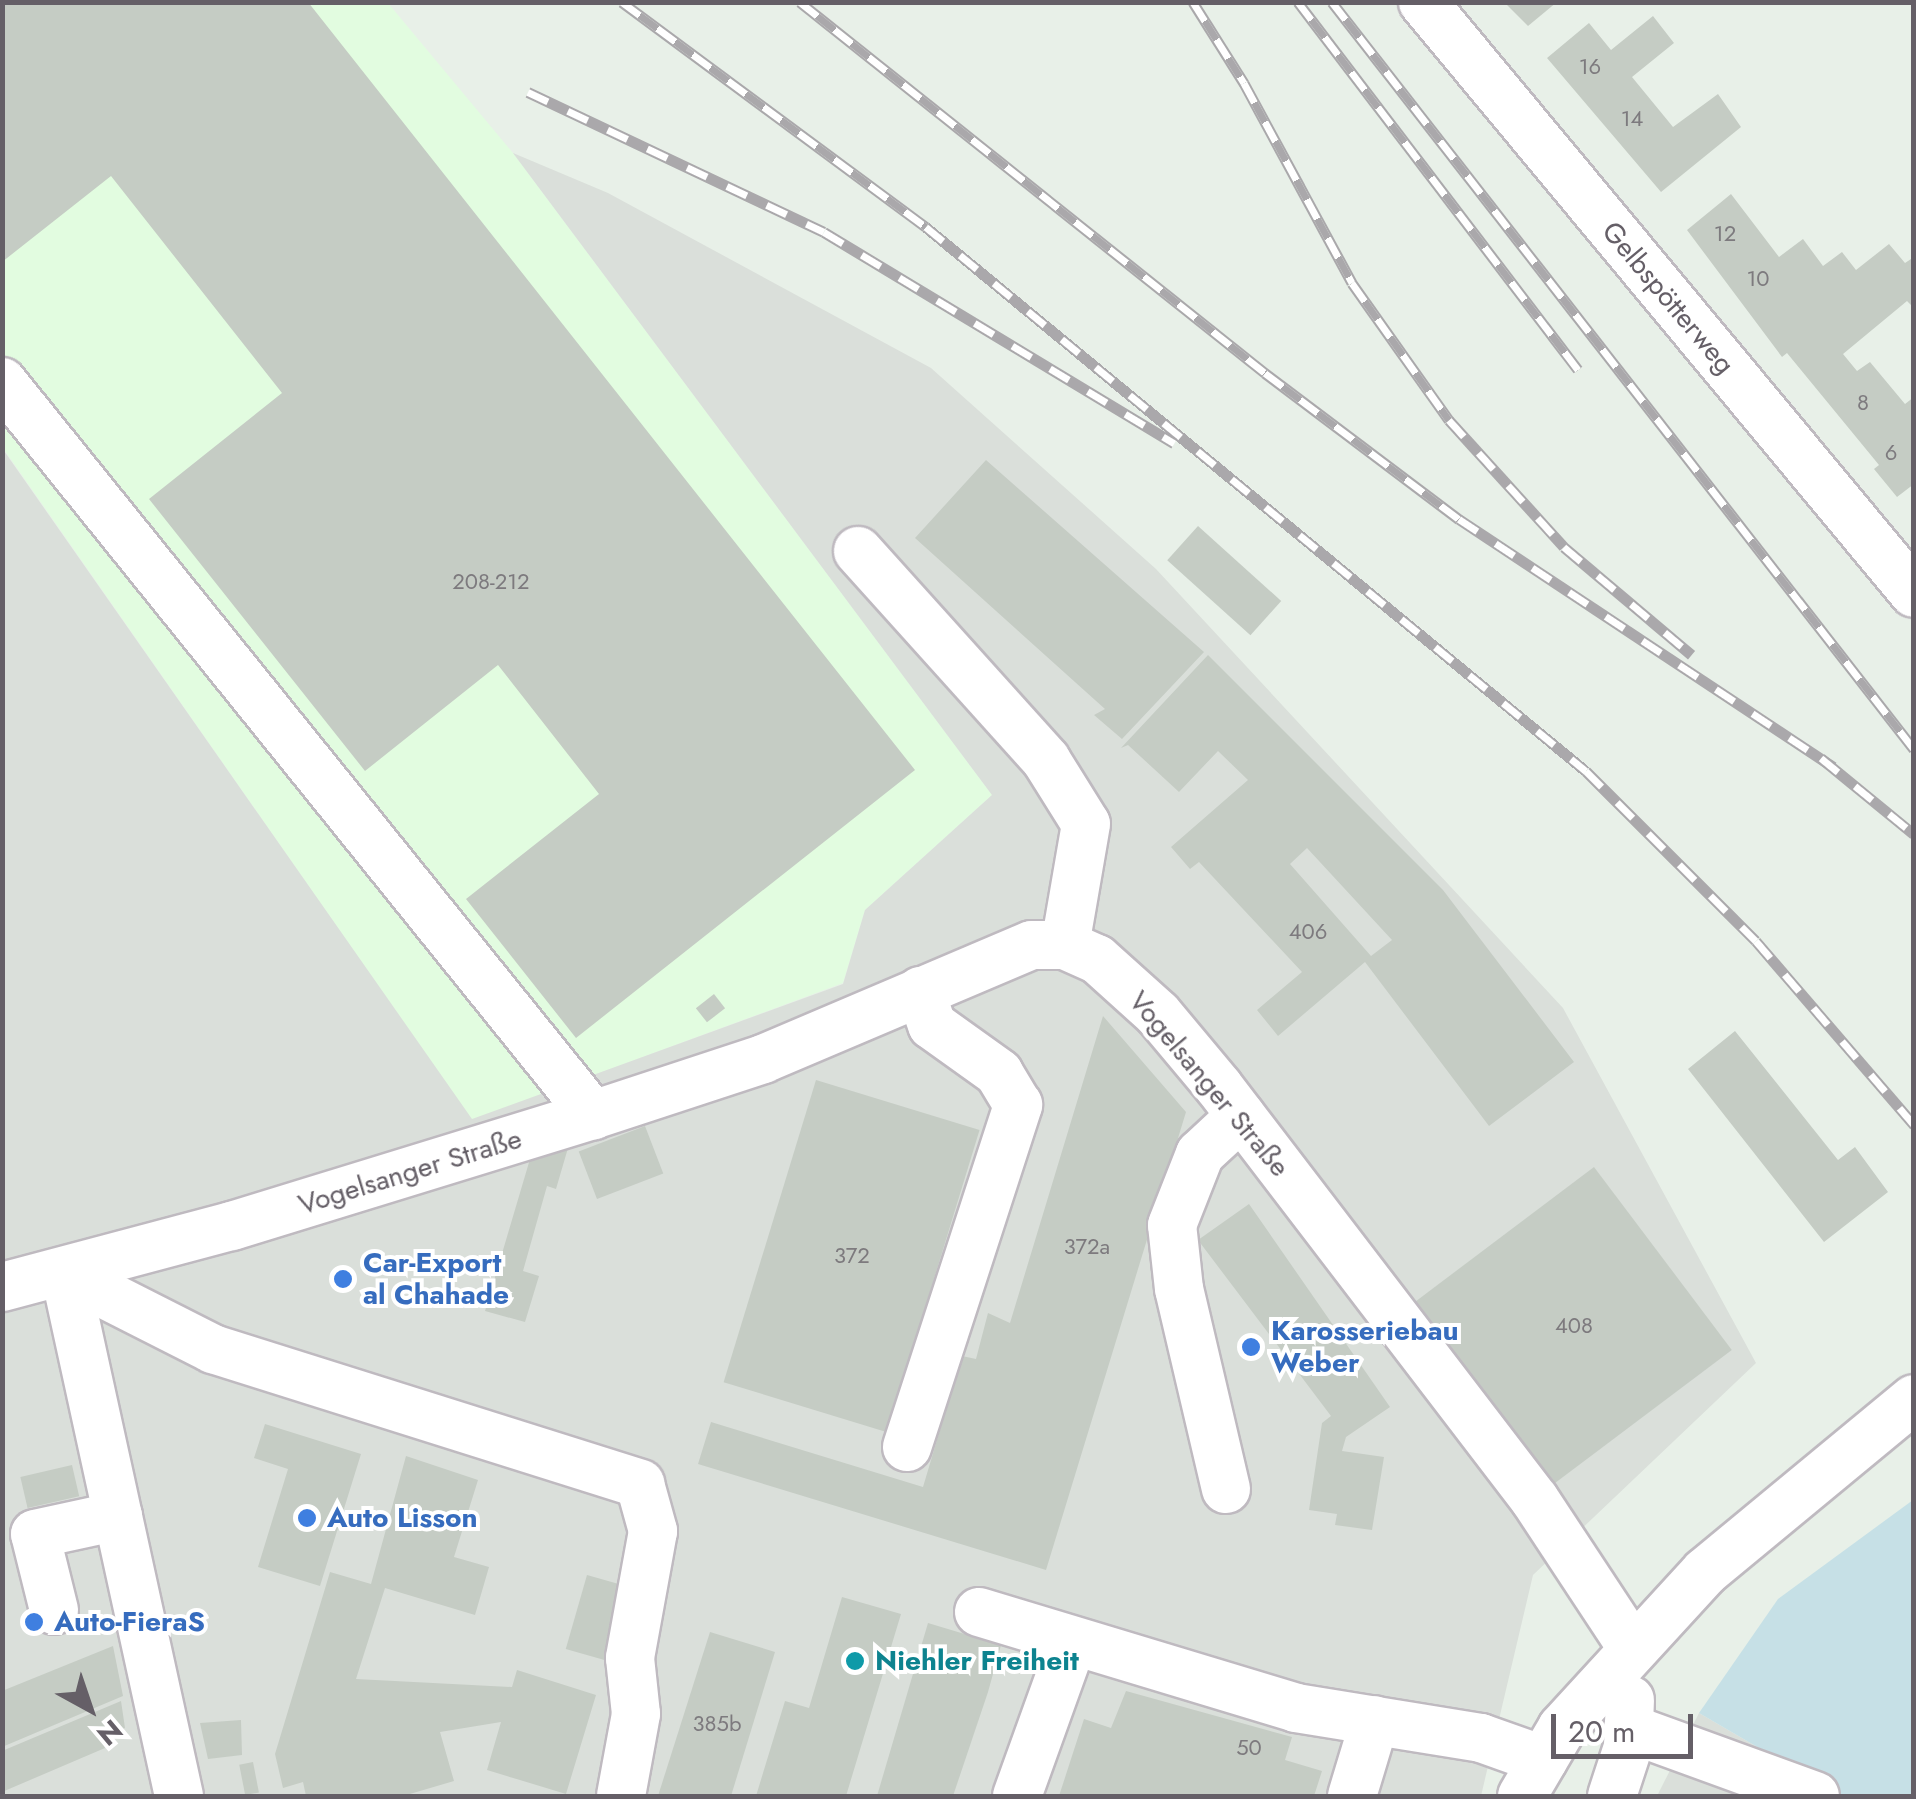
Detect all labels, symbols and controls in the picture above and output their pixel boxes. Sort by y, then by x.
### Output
house number: 16 [1579,54,1601,80]
house number: 14 [1621,106,1643,132]
street label: Gelbspötterweg [1595,215,1741,381]
house number: 12 [1714,221,1736,247]
house number: 10 [1746,266,1770,292]
house number: 8 [1857,390,1869,416]
house number: 6 [1885,440,1897,466]
house number: 208-212 [452,569,530,595]
house number: 406 [1289,919,1327,945]
street label: Vogelsanger Straße [1122,985,1296,1183]
street label: Vogelsanger Straße [294,1122,526,1222]
house number: 372a [1064,1234,1110,1260]
house number: 372 [834,1243,870,1269]
place label: Car-Export al Chahade [363,1246,509,1312]
marker: Car-Export al Chahade [332,1268,354,1290]
house number: 408 [1555,1313,1593,1339]
place label: Karosseriebau Weber [1271,1314,1459,1380]
marker: Karosseriebau Weber [1240,1336,1262,1358]
place label: Auto Lisson [327,1501,478,1535]
marker: Auto Lisson [296,1507,318,1529]
place label: Auto-FieraS [54,1605,205,1639]
marker: Auto-FieraS [23,1611,45,1633]
place label: Niehler Freiheit [875,1644,1079,1678]
marker: Niehler Freiheit [844,1650,866,1672]
north arrow [40,1659,140,1759]
scale bar [1556,1694,1698,1756]
text: N [88,1710,131,1755]
text: 20 m [1568,1710,1635,1753]
house number: 385b [693,1711,741,1737]
house number: 50 [1236,1735,1262,1761]

